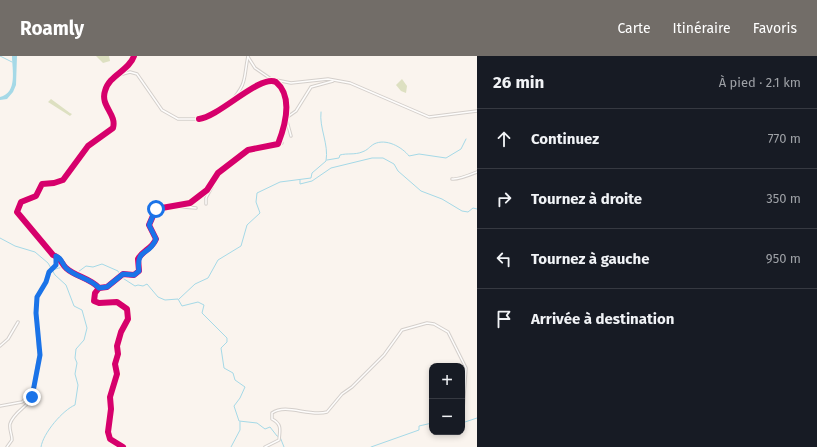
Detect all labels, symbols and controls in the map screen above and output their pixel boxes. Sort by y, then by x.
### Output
text: Roamly [20,17,84,40]
text: Carte [617,20,651,37]
text: Itinéraire [673,20,731,37]
text: Favoris [753,20,797,37]
text: 26 min [493,72,544,93]
text: À pied · 2.1 km [719,75,801,90]
icon: ahead [493,128,515,150]
text: Continuez [531,130,599,148]
text: 770 m [768,131,801,146]
icon: right [493,188,515,210]
text: Tournez à droite [531,190,642,208]
text: 350 m [766,191,801,206]
route start [147,200,165,218]
icon: left [493,248,515,270]
text: Tournez à gauche [531,250,650,268]
text: 950 m [766,251,801,266]
icon: arrive [493,308,515,330]
text: Arrivée à destination [531,310,674,328]
map controls [429,363,465,435]
button: + [429,363,465,399]
route end [23,388,41,406]
button: − [429,399,465,435]

